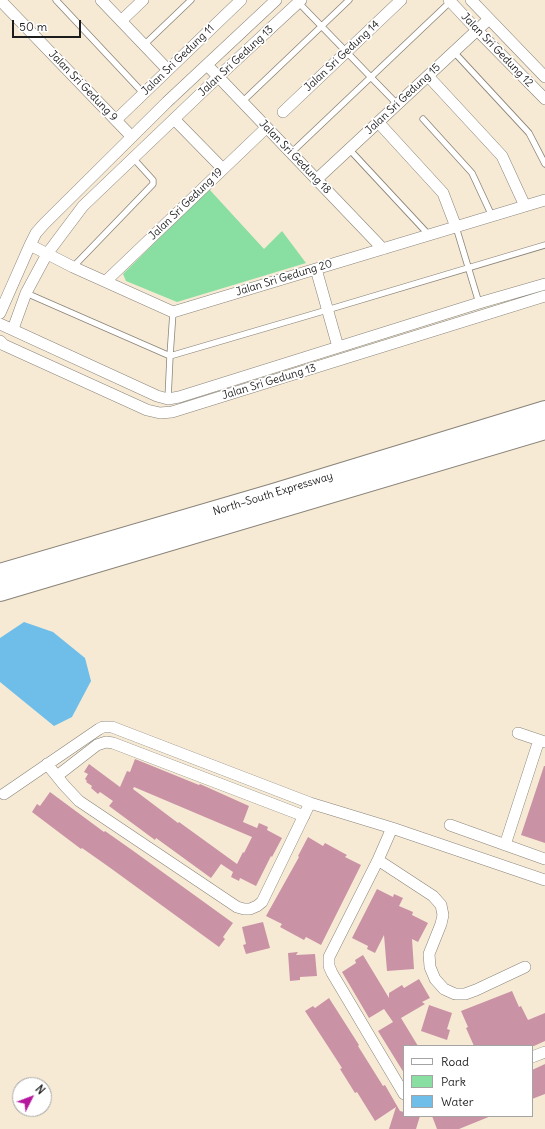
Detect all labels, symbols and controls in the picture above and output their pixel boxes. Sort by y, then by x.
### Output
street label: Jalan Sri Gedung 12 [458,10,536,90]
scale bar [14,12,83,38]
street label: Jalan Sri Gedung 14 [302,18,382,94]
text: 50 m [19,19,47,34]
street label: Jalan Sri Gedung 11 [139,22,217,98]
street label: Jalan Sri Gedung 13 [196,23,276,99]
street label: Jalan Sri Gedung 9 [46,48,120,124]
street label: Jalan Sri Gedung 15 [363,61,443,137]
street label: Jalan Sri Gedung 18 [256,117,334,197]
street label: Jalan Sri Gedung 19 [146,165,226,243]
street label: Jalan Sri Gedung 20 [234,257,334,299]
street label: Jalan Sri Gedung 13 [220,361,318,403]
street label: North–South Expressway [211,469,335,519]
legend [403,1045,533,1117]
text: Road [441,1054,469,1069]
text: Park [441,1074,466,1089]
north arrow [12,1077,52,1117]
text: N [32,1082,48,1097]
text: Water [441,1094,474,1109]

